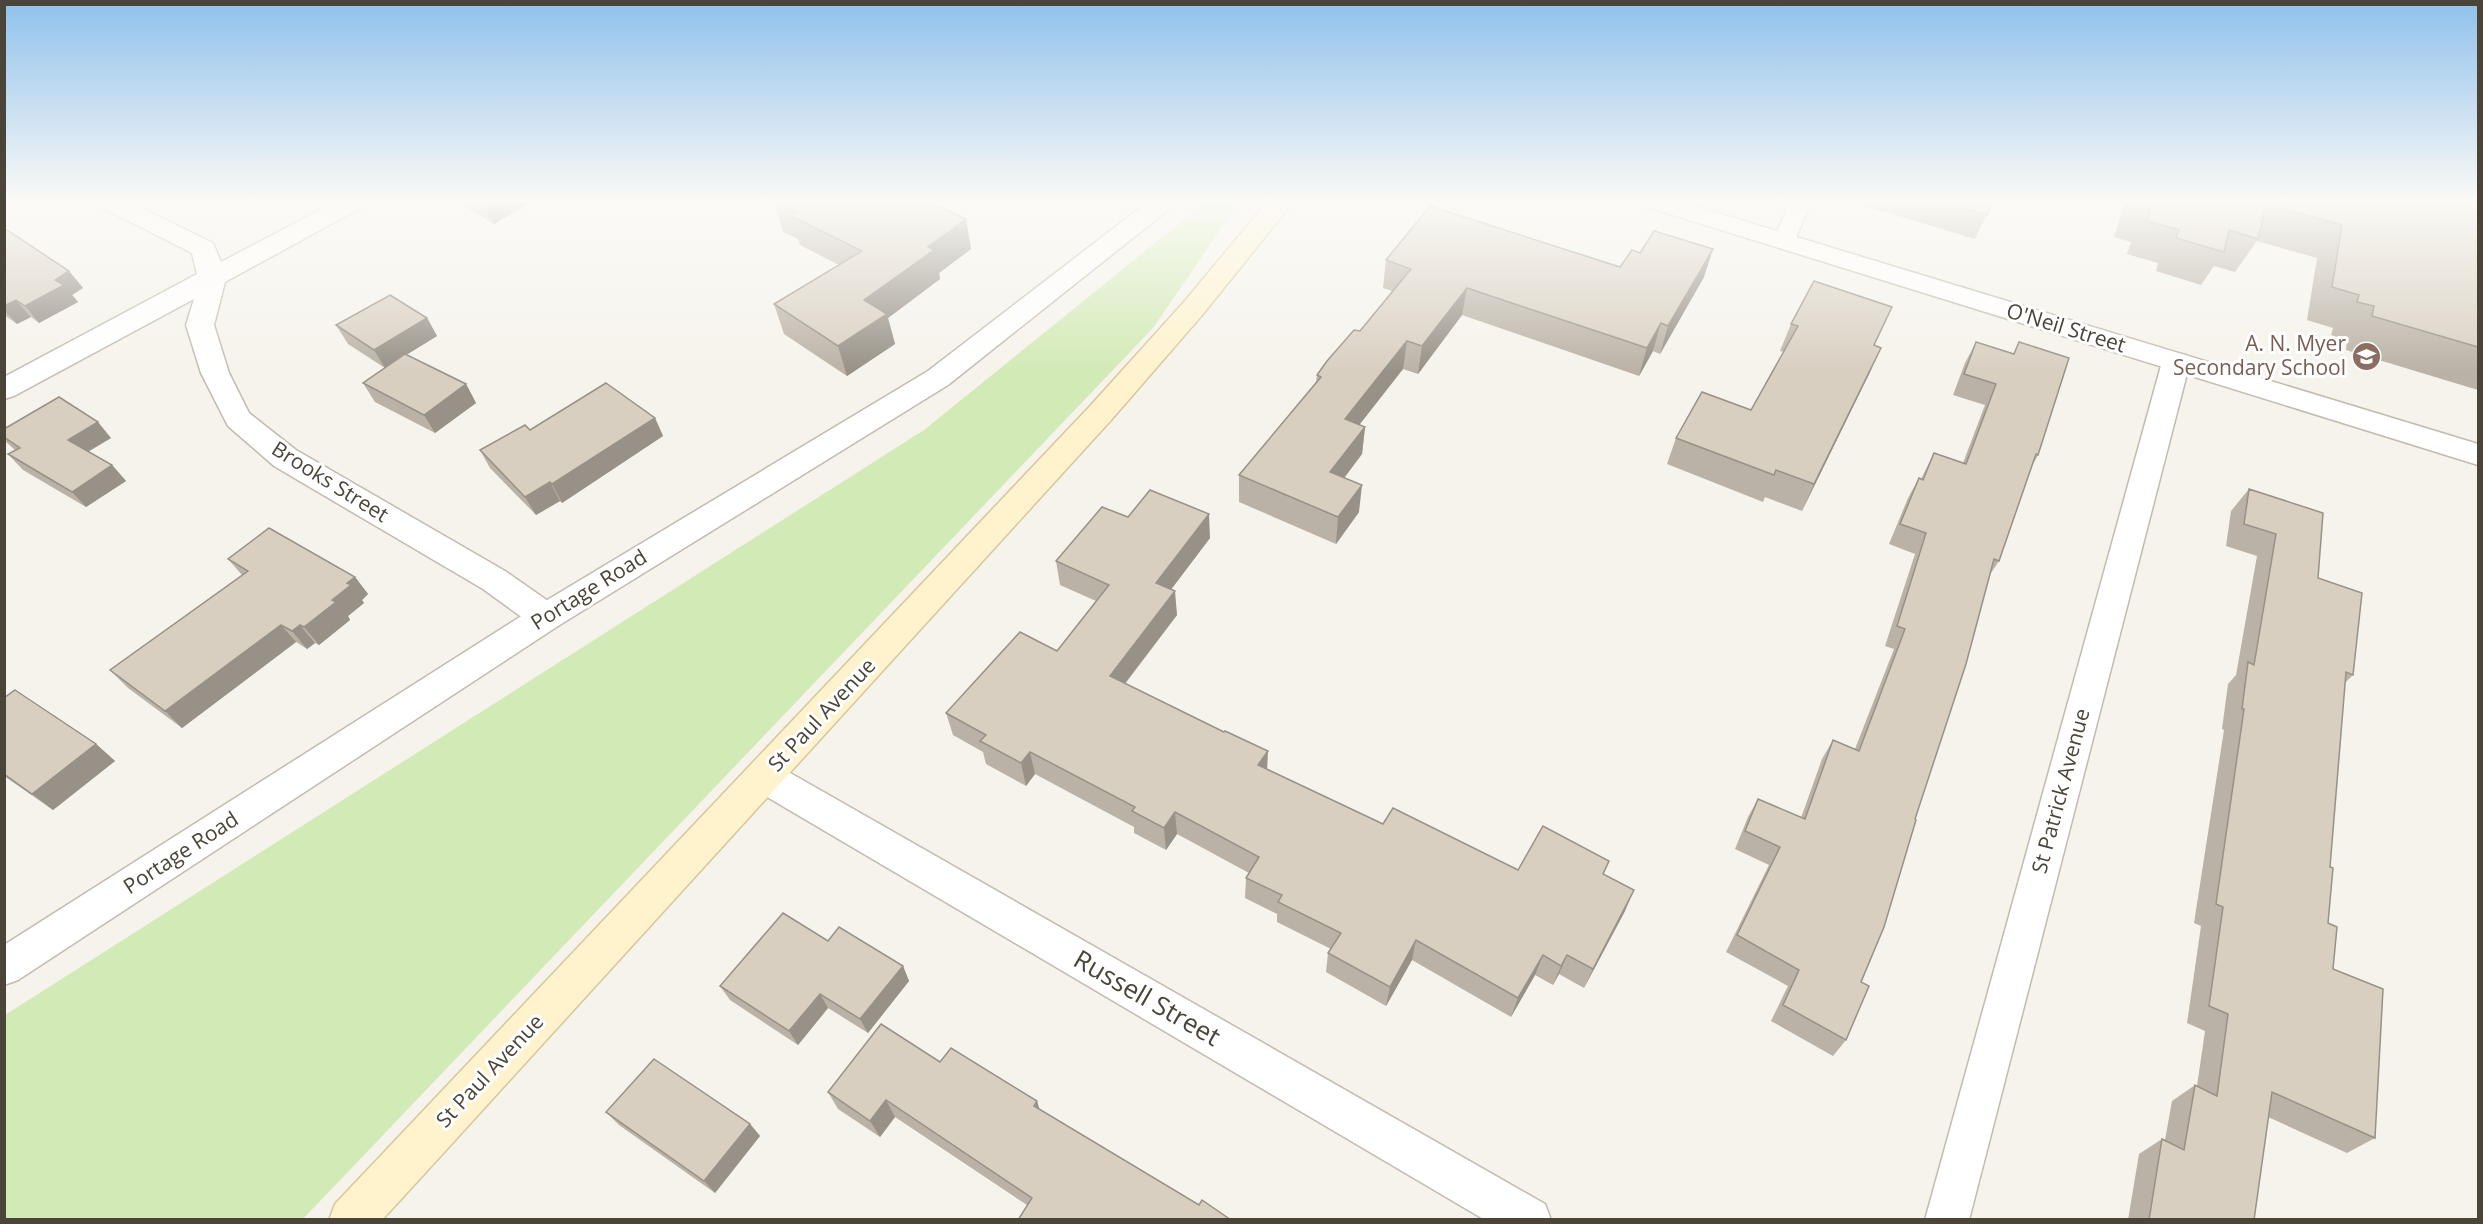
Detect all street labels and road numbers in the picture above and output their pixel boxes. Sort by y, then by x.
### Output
street label: O'Neil Street [2003,296,2129,358]
street label: Brooks Street [267,434,394,528]
street label: Portage Road [525,542,652,636]
street label: St Paul Avenue [761,652,881,777]
street label: St Patrick Avenue [2025,705,2096,876]
street label: Portage Road [118,805,243,900]
street label: Russell Street [1068,941,1227,1054]
street label: St Paul Avenue [429,1008,549,1133]

